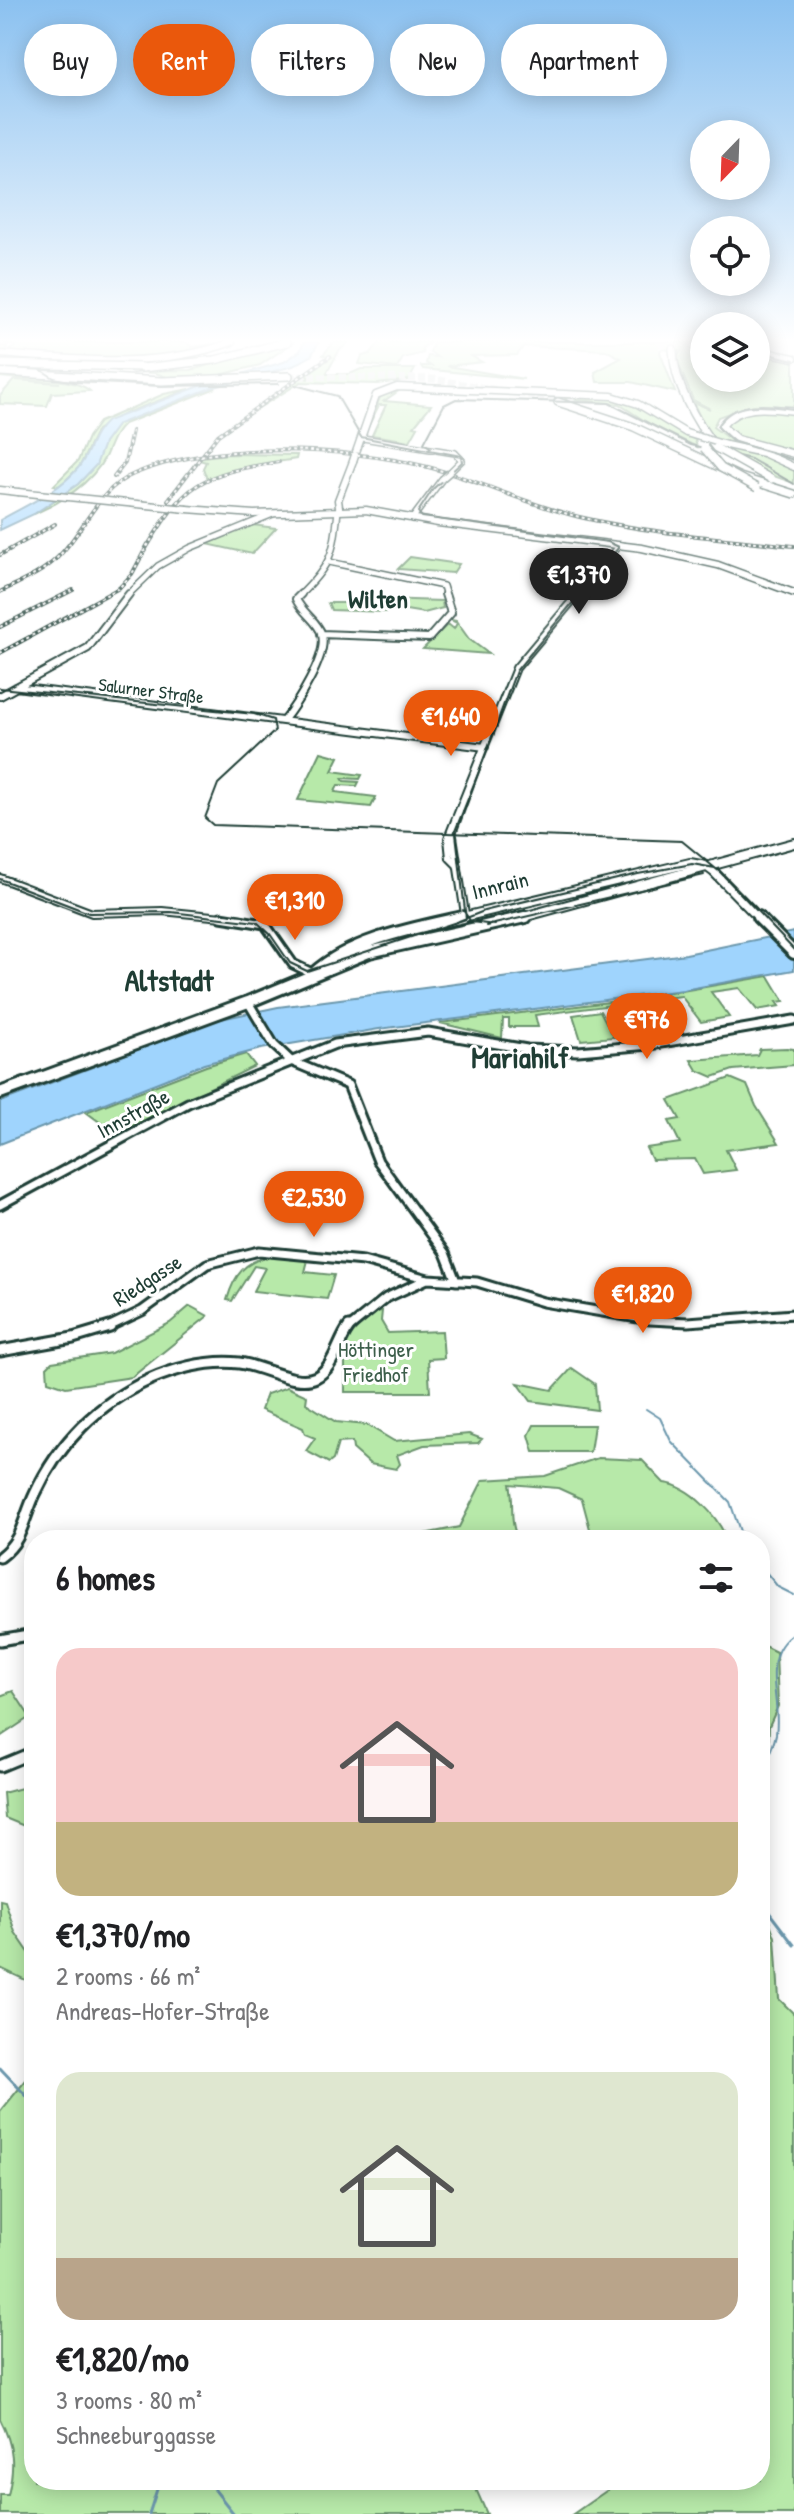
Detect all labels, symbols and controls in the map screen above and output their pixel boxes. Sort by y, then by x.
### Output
chip: Buy [24,24,117,96]
chip: Rent [133,24,235,96]
chip: Filters [251,24,374,96]
chip: New [390,24,485,96]
chip: Apartment [501,24,667,96]
north arrow [690,120,770,200]
map controls [690,120,770,392]
button: locate [690,216,770,296]
button: layers [690,312,770,392]
pin: €1,370 [514,548,644,616]
text: €1,370 [547,556,611,591]
district label: Wilten [348,581,408,616]
street label: Salurner Straße [97,672,205,709]
pin: €1,640 [386,690,516,758]
text: €1,640 [422,698,480,733]
street label: Innrain [469,864,531,906]
pin: €1,310 [230,874,360,942]
text: €1,310 [265,882,325,917]
district label: Altstadt [125,960,215,1000]
pin: €976 [600,993,694,1061]
text: €976 [624,1001,670,1036]
district label: Mariahilf [471,1037,570,1077]
street label: Innstraße [91,1081,175,1145]
pin: €2,530 [249,1171,379,1239]
text: €2,530 [282,1179,346,1214]
street label: Riedgasse [107,1246,187,1313]
pin: €1,820 [578,1267,708,1335]
text: €1,820 [612,1275,674,1310]
park label: Höttinger Friedhof [338,1334,415,1389]
text: 6 homes [56,1555,155,1601]
icon: filters [694,1556,738,1600]
icon: home [325,1700,469,1844]
text: €1,370/mo [56,1912,190,1958]
text: 2 rooms · 66 m² [56,1958,200,1993]
text: Andreas-Hofer-Straße [56,1993,270,2028]
icon: home [325,2124,469,2268]
text: €1,820/mo [56,2336,189,2382]
text: 3 rooms · 80 m² [56,2382,202,2417]
text: Schneeburggasse [56,2417,216,2452]

